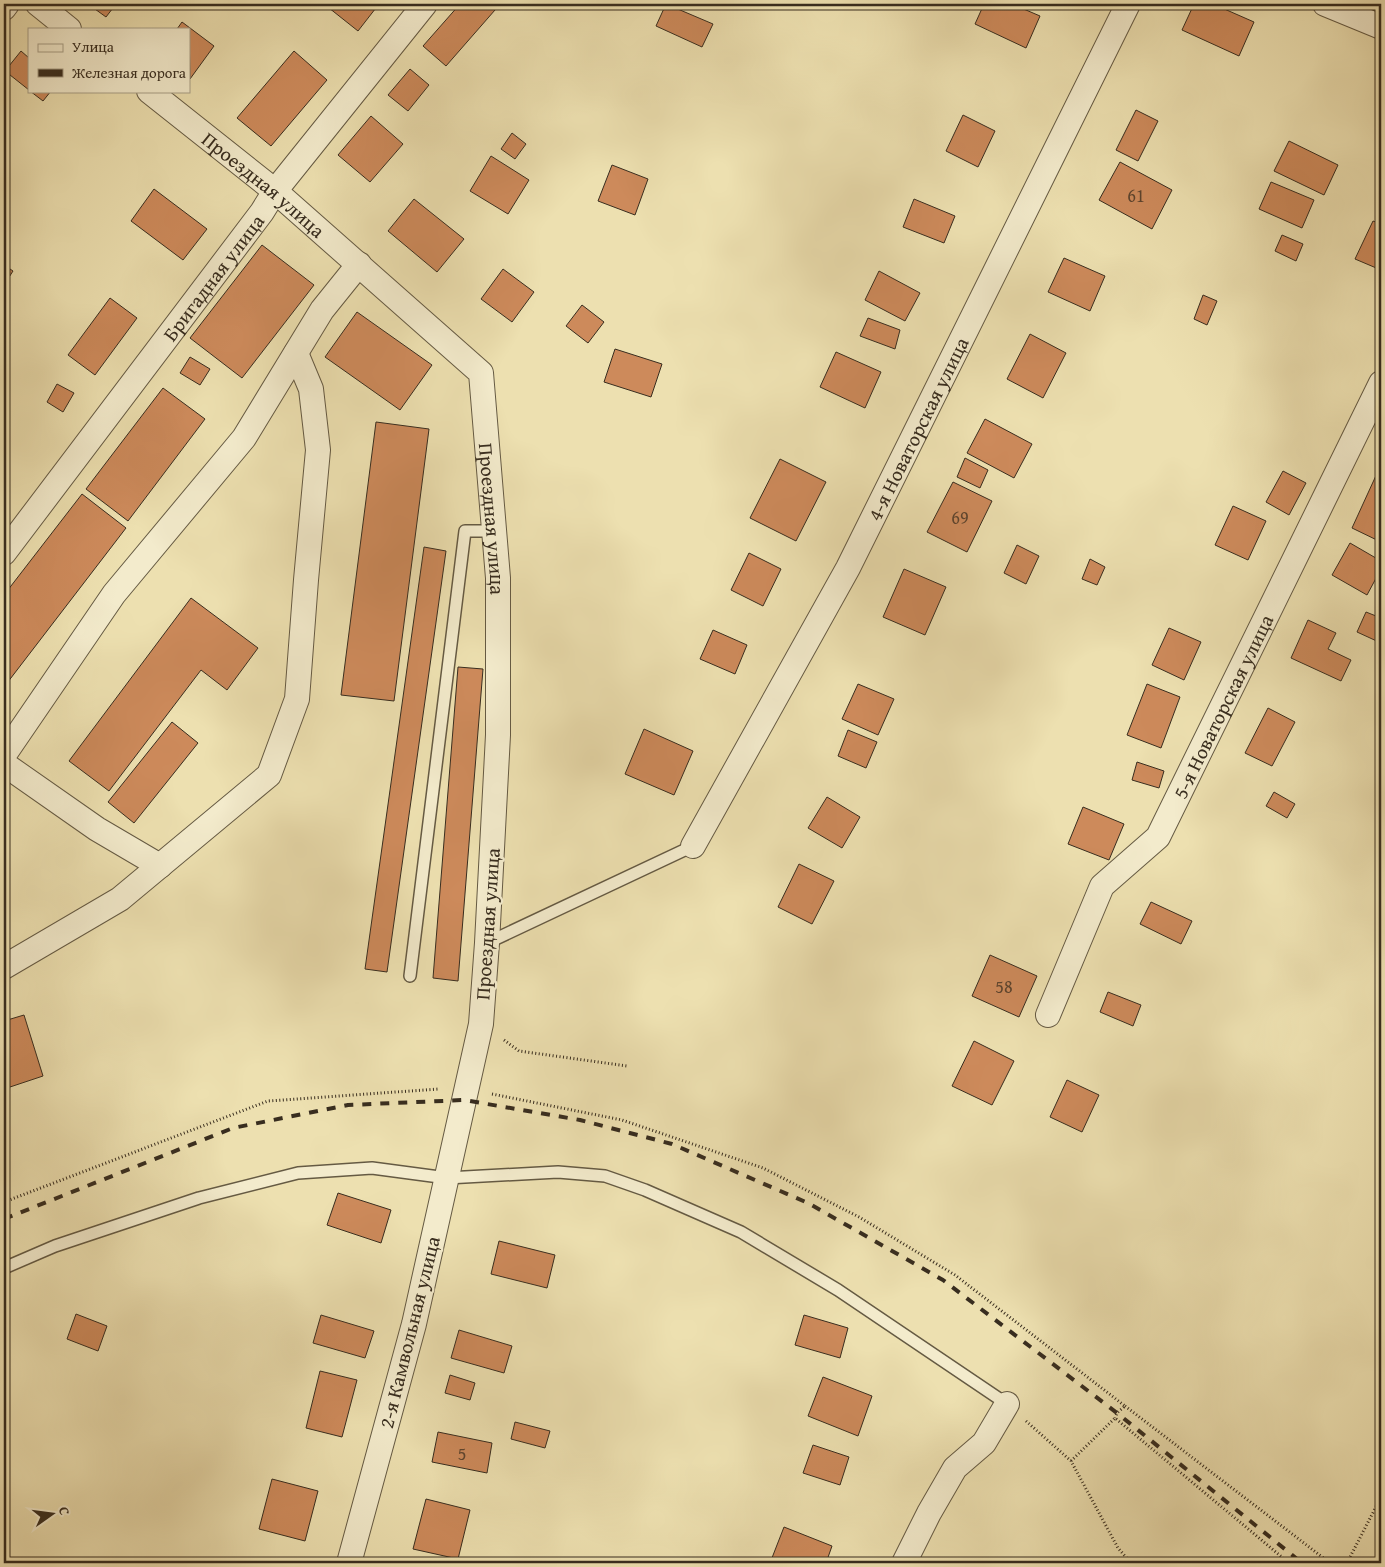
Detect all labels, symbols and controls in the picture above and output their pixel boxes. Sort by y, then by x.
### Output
legend [28,28,190,92]
text: Улица [72,36,115,57]
text: Железная дорога [71,62,187,83]
street label: Проездная улица [196,124,332,244]
house number: 61 [1127,182,1145,209]
street label: Бригадная улица [155,207,271,347]
street label: 4-я Новаторская улица [859,331,975,525]
street label: Проездная улица [472,442,513,595]
house number: 69 [951,504,969,531]
street label: 5-я Новаторская улица [1165,609,1280,803]
street label: Проездная улица [467,846,507,1001]
house number: 58 [995,973,1013,1000]
street label: 2-я Камвольная улица [371,1232,447,1431]
house number: 5 [458,1440,466,1467]
north arrow [28,1490,78,1540]
text: С [54,1505,75,1517]

